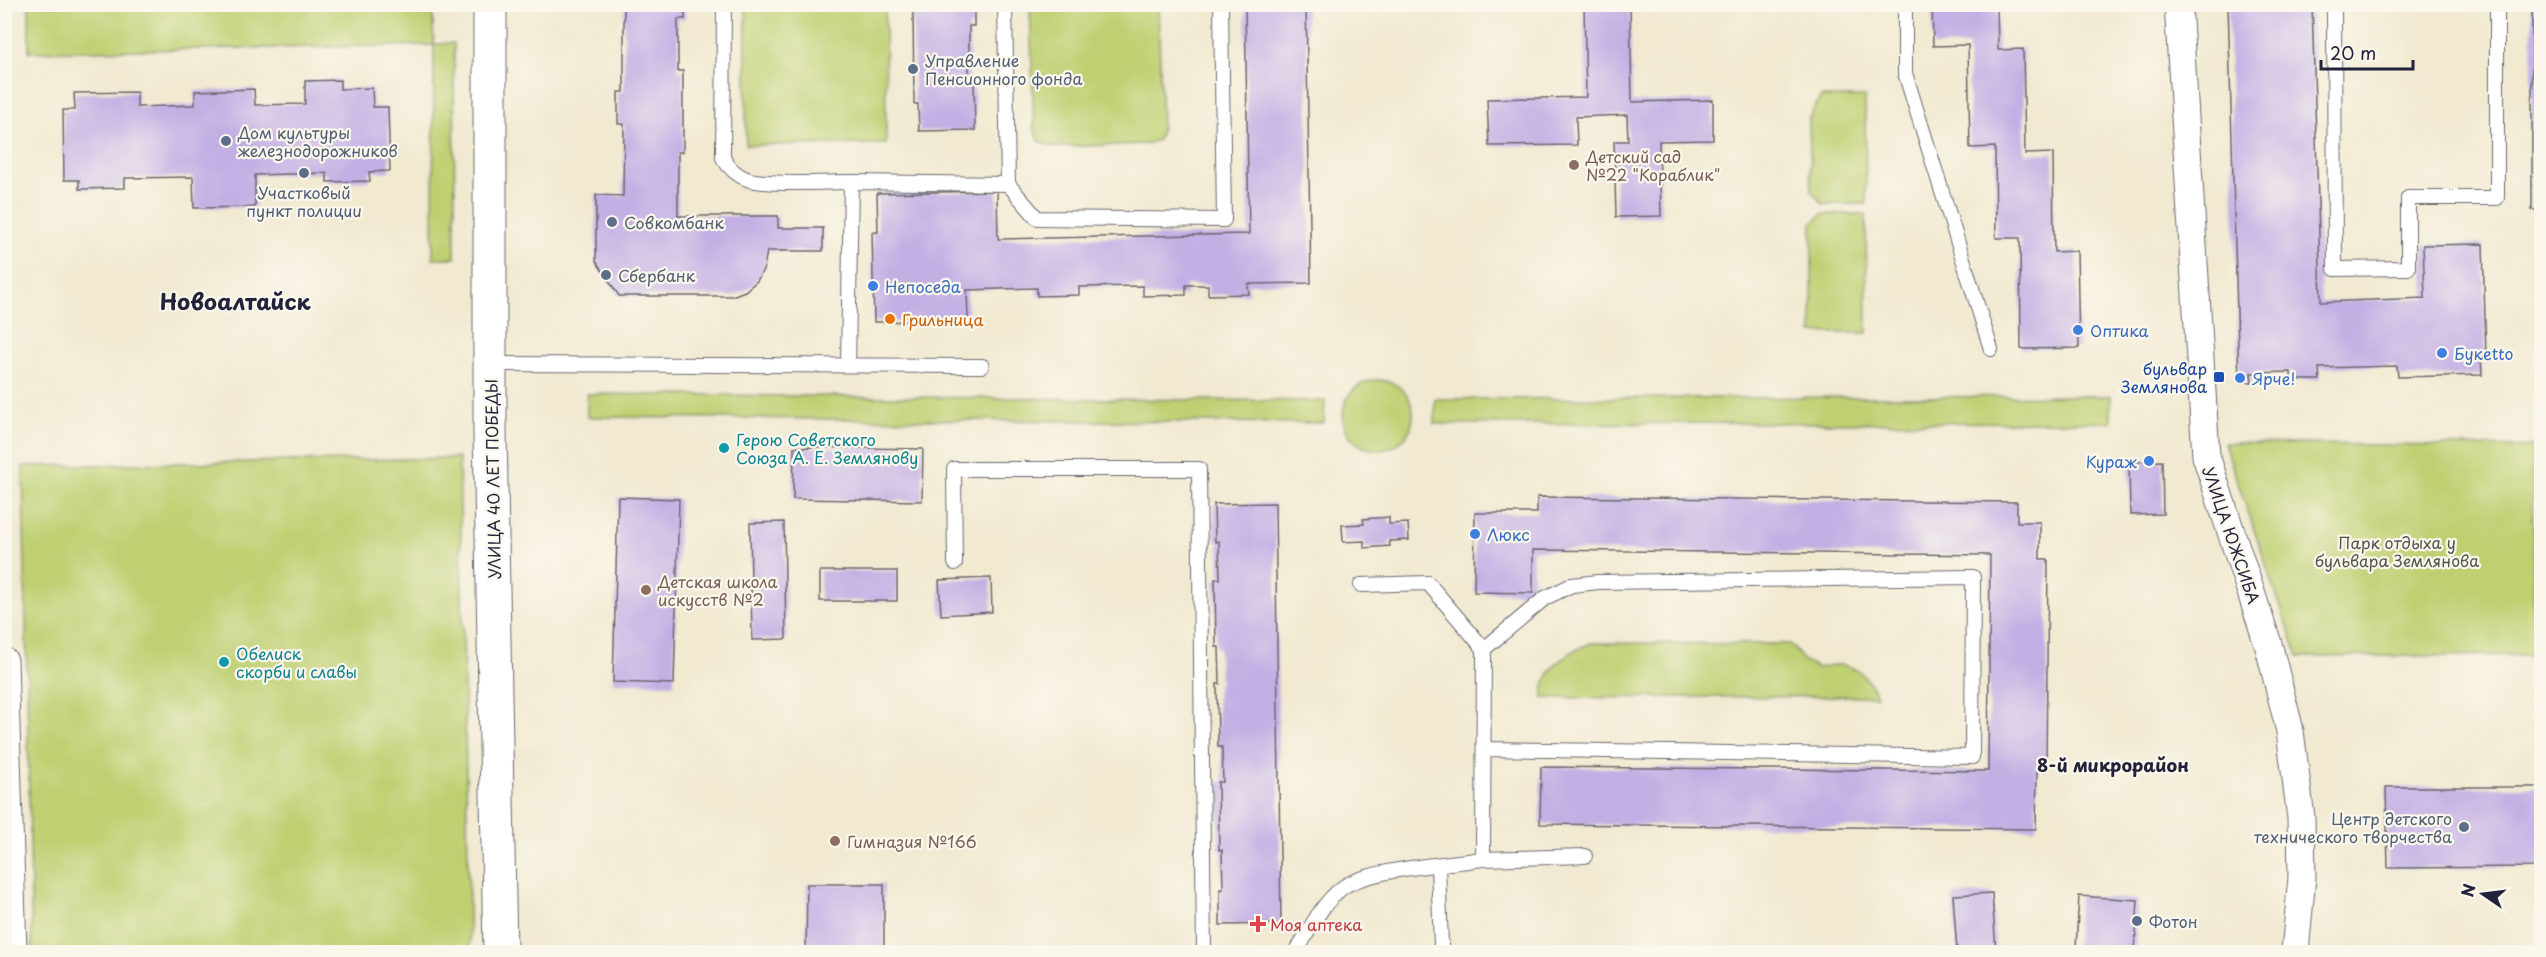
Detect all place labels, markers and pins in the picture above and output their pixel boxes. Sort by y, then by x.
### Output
place label: Управление Пенсионного фонда [925,48,1082,90]
marker: Управление Пенсионного фонда [906,62,920,76]
place label: Дом культуры железнодорожников [237,120,398,162]
marker: Дом культуры железнодорожников [219,134,233,148]
place label: Детский сад №22 "Кораблик" [1585,144,1720,186]
marker: Детский сад №22 "Кораблик" [1567,158,1581,172]
marker: Участковый пункт полиции [297,166,311,180]
place label: Участковый пункт полиции [246,180,362,222]
place label: Совкомбанк [624,210,724,234]
marker: Совкомбанк [605,215,619,229]
place label: Сбербанк [618,263,696,287]
marker: Сбербанк [599,268,613,282]
place label: Непоседа [885,274,961,298]
marker: Непоседа [866,279,880,293]
place label: Грильница [902,307,984,331]
marker: Грильница [883,312,897,326]
place label: Оптика [2090,318,2149,342]
marker: Оптика [2071,323,2085,337]
place label: Букеttо [2454,341,2514,365]
marker: Букеttо [2435,346,2449,360]
place label: бульвар Землянова [2121,356,2207,398]
place label: Ярче! [2251,366,2295,390]
marker: бульвар Землянова [2212,370,2226,384]
marker: Ярче! [2233,371,2247,385]
place label: Герою Советского Союза А. Е. Землянову [736,427,918,469]
marker: Герою Советского Союза А. Е. Землянову [717,441,731,455]
place label: Кураж [2085,449,2137,473]
marker: Кураж [2142,454,2156,468]
place label: Люкс [1487,522,1529,546]
marker: Люкс [1468,527,1482,541]
place label: Детская школа искусств №2 [657,569,778,611]
marker: Детская школа искусств №2 [639,583,653,597]
place label: Обелиск скорби и славы [236,641,357,683]
marker: Обелиск скорби и славы [217,655,231,669]
place label: Центр детского технического творчества [2254,806,2452,848]
marker: Центр детского технического творчества [2457,820,2471,834]
place label: Гимназия №166 [847,829,977,853]
marker: Гимназия №166 [828,834,842,848]
place label: Фотон [2149,909,2198,933]
place label: Моя аптека [1270,912,1362,936]
marker: Фотон [2130,914,2144,928]
marker: Моя аптека [1251,917,1265,931]

